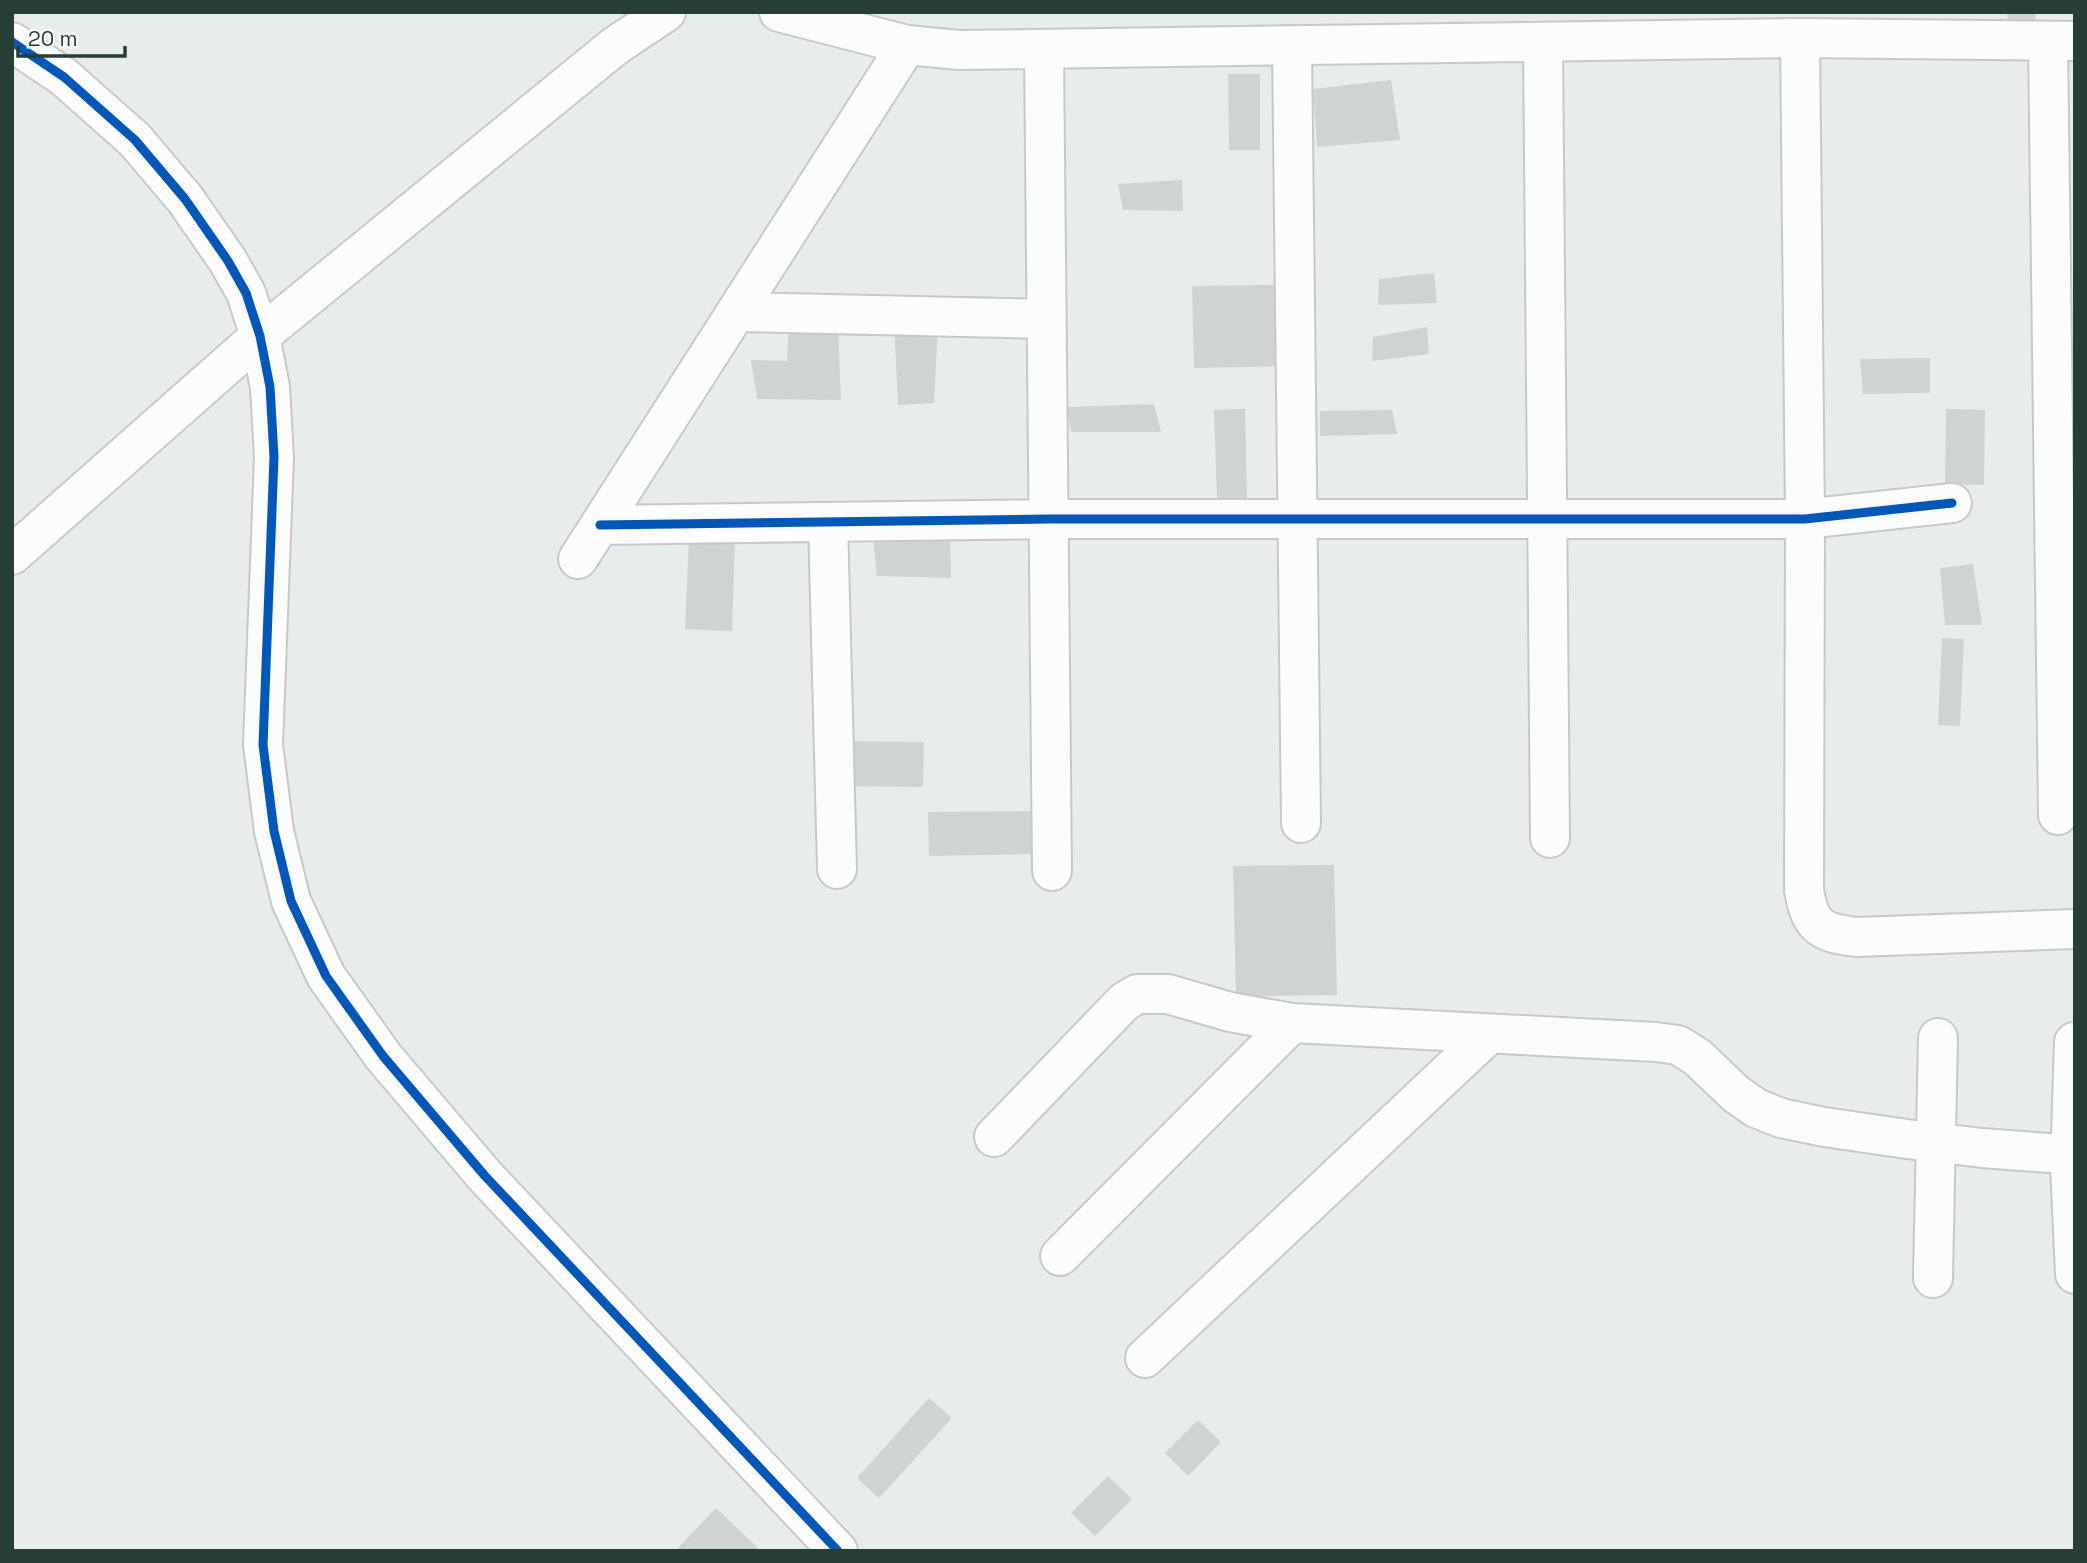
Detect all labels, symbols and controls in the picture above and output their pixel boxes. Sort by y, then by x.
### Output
scale bar [18,14,124,58]
text: 20 m [28,25,78,52]

